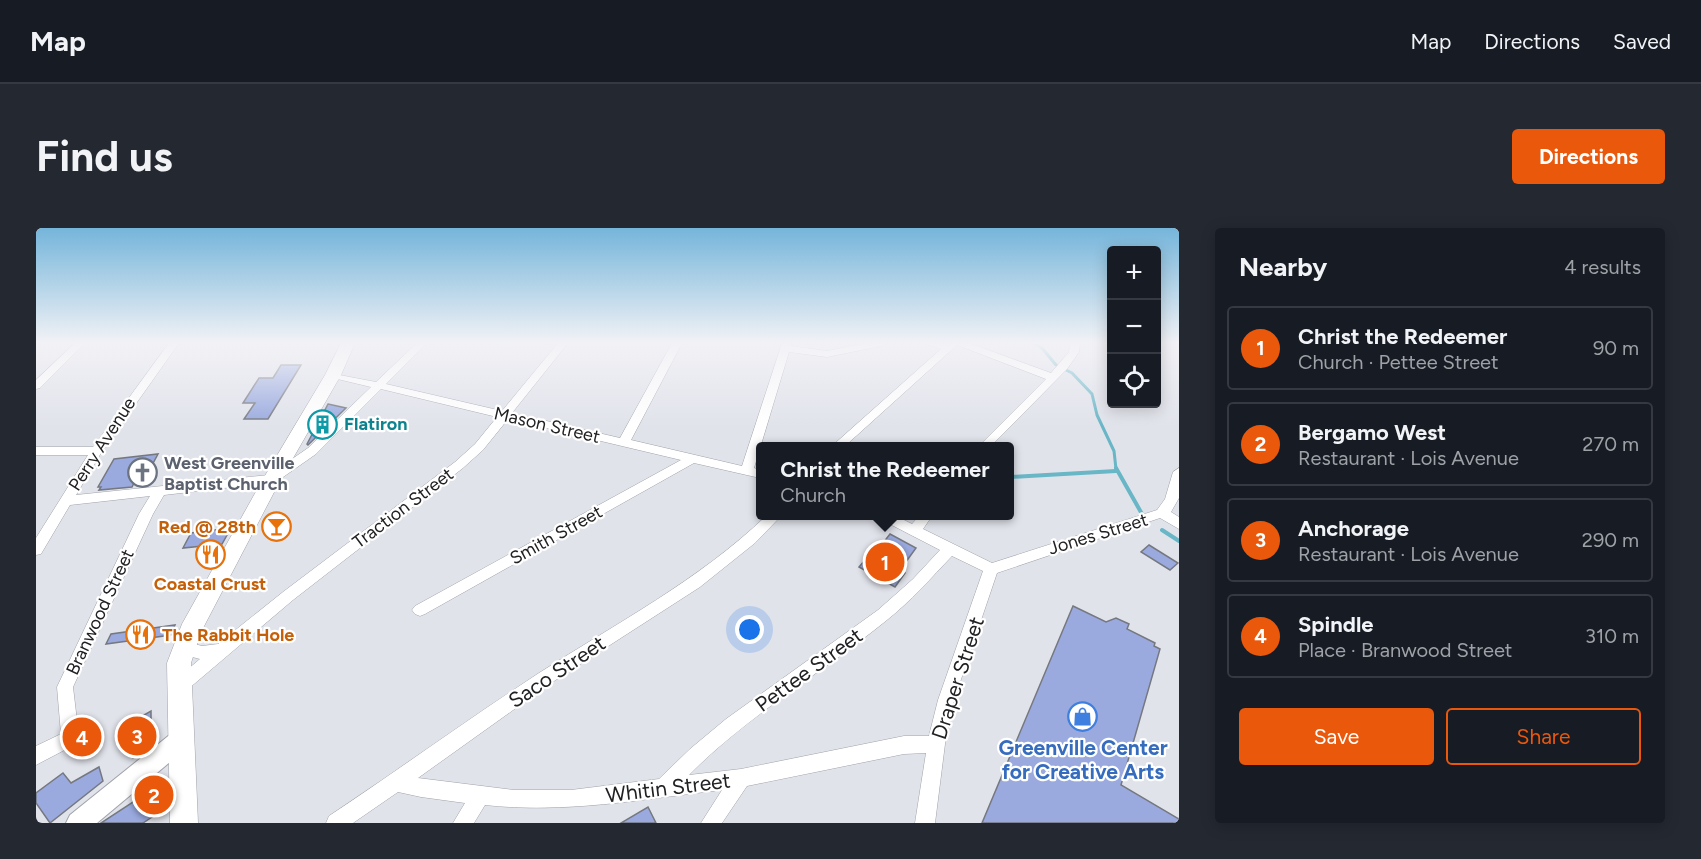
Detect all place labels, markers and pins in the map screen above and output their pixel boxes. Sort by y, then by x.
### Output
building icon: Flatiron [307,408,339,440]
place label: Flatiron [344,413,407,435]
place label: West Greenville Baptist Church [164,452,295,495]
church icon: West Greenville Baptist Church [127,457,159,489]
bar icon: Red @ 28th [261,511,293,543]
place label: Red @ 28th [158,516,256,538]
restaurant icon: Coastal Crust [194,539,226,571]
pin: 1 [866,540,904,584]
place label: Coastal Crust [154,573,266,595]
restaurant icon: The Rabbit Hole [125,619,157,651]
place label: The Rabbit Hole [162,624,294,646]
shop icon: Greenville Center for Creative Arts [1067,701,1099,733]
pin: 4 [62,714,102,760]
pin: 3 [118,714,156,758]
place label: Greenville Center for Creative Arts [998,735,1168,784]
pin: 2 [134,772,174,818]

